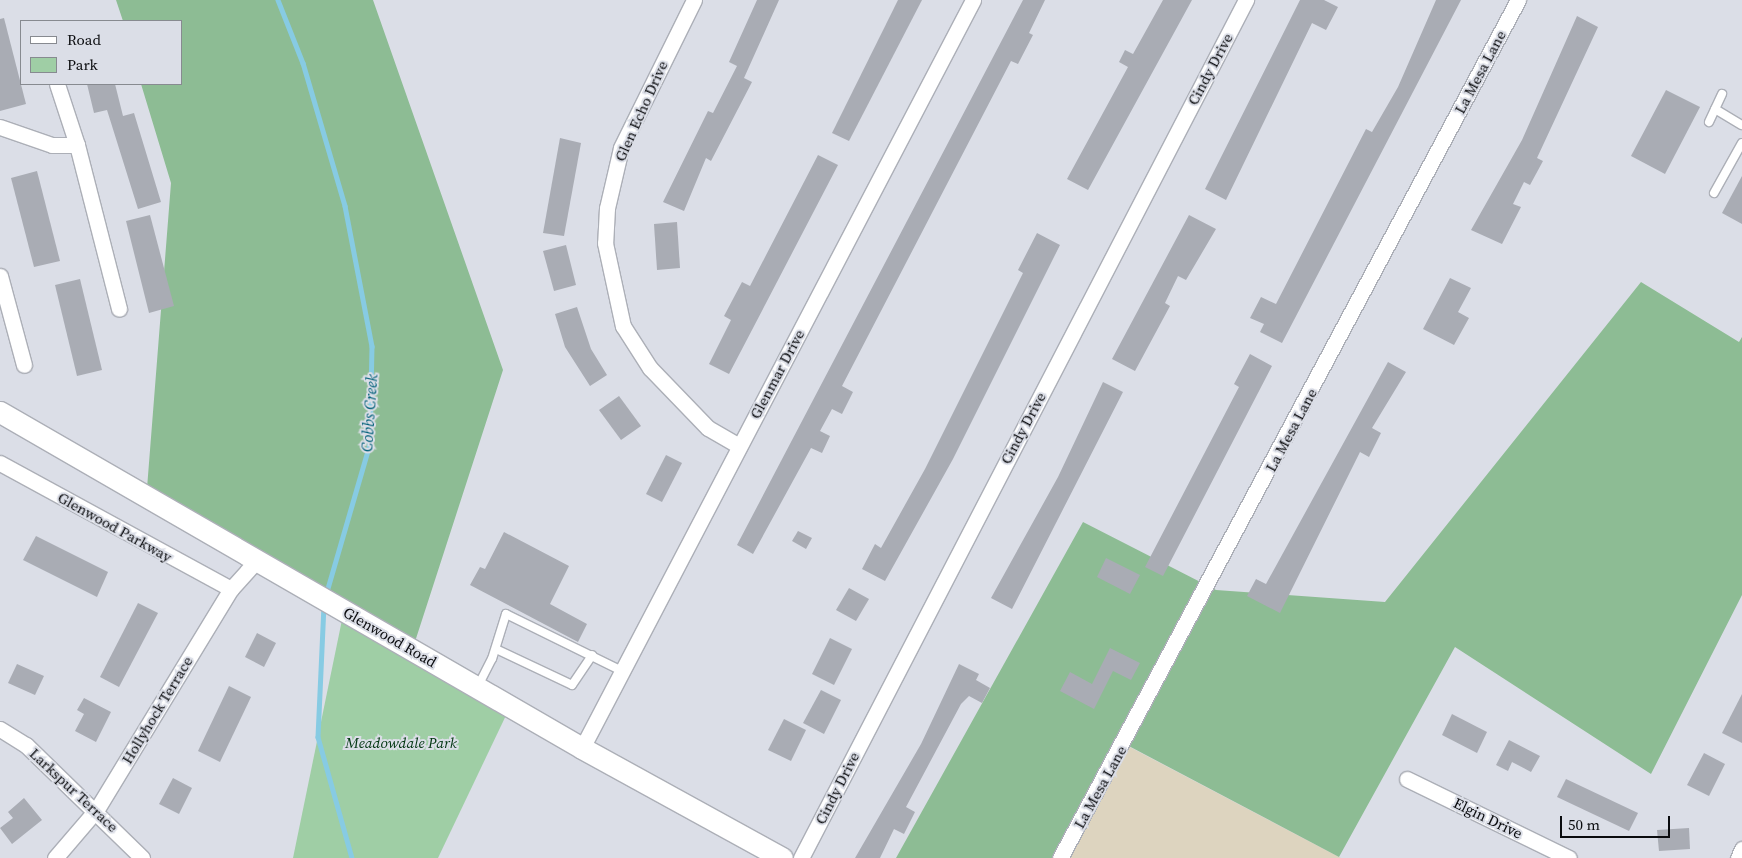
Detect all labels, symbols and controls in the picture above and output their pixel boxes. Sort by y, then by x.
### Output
legend [20,20,182,85]
street label: La Mesa Lane [1450,27,1510,117]
text: Road [67,29,101,50]
street label: Cindy Drive [1184,30,1236,108]
text: Park [67,54,98,75]
street label: Glen Echo Drive [611,58,671,164]
street label: Glenmar Drive [746,326,808,422]
water label: Cobbs Creek [357,373,381,453]
street label: La Mesa Lane [1261,385,1321,475]
street label: Cindy Drive [997,389,1049,467]
street label: Glenwood Parkway [55,488,175,566]
street label: Glenwood Road [340,603,440,671]
street label: Hollyhock Terrace [118,653,196,767]
park label: Meadowdale Park [345,734,457,752]
street label: La Mesa Lane [1070,742,1130,832]
street label: Larkspur Terrace [26,744,122,836]
street label: Cindy Drive [811,749,863,827]
street label: Elgin Drive [1451,794,1525,842]
scale bar [1562,806,1672,838]
text: 50 m [1568,814,1600,835]

